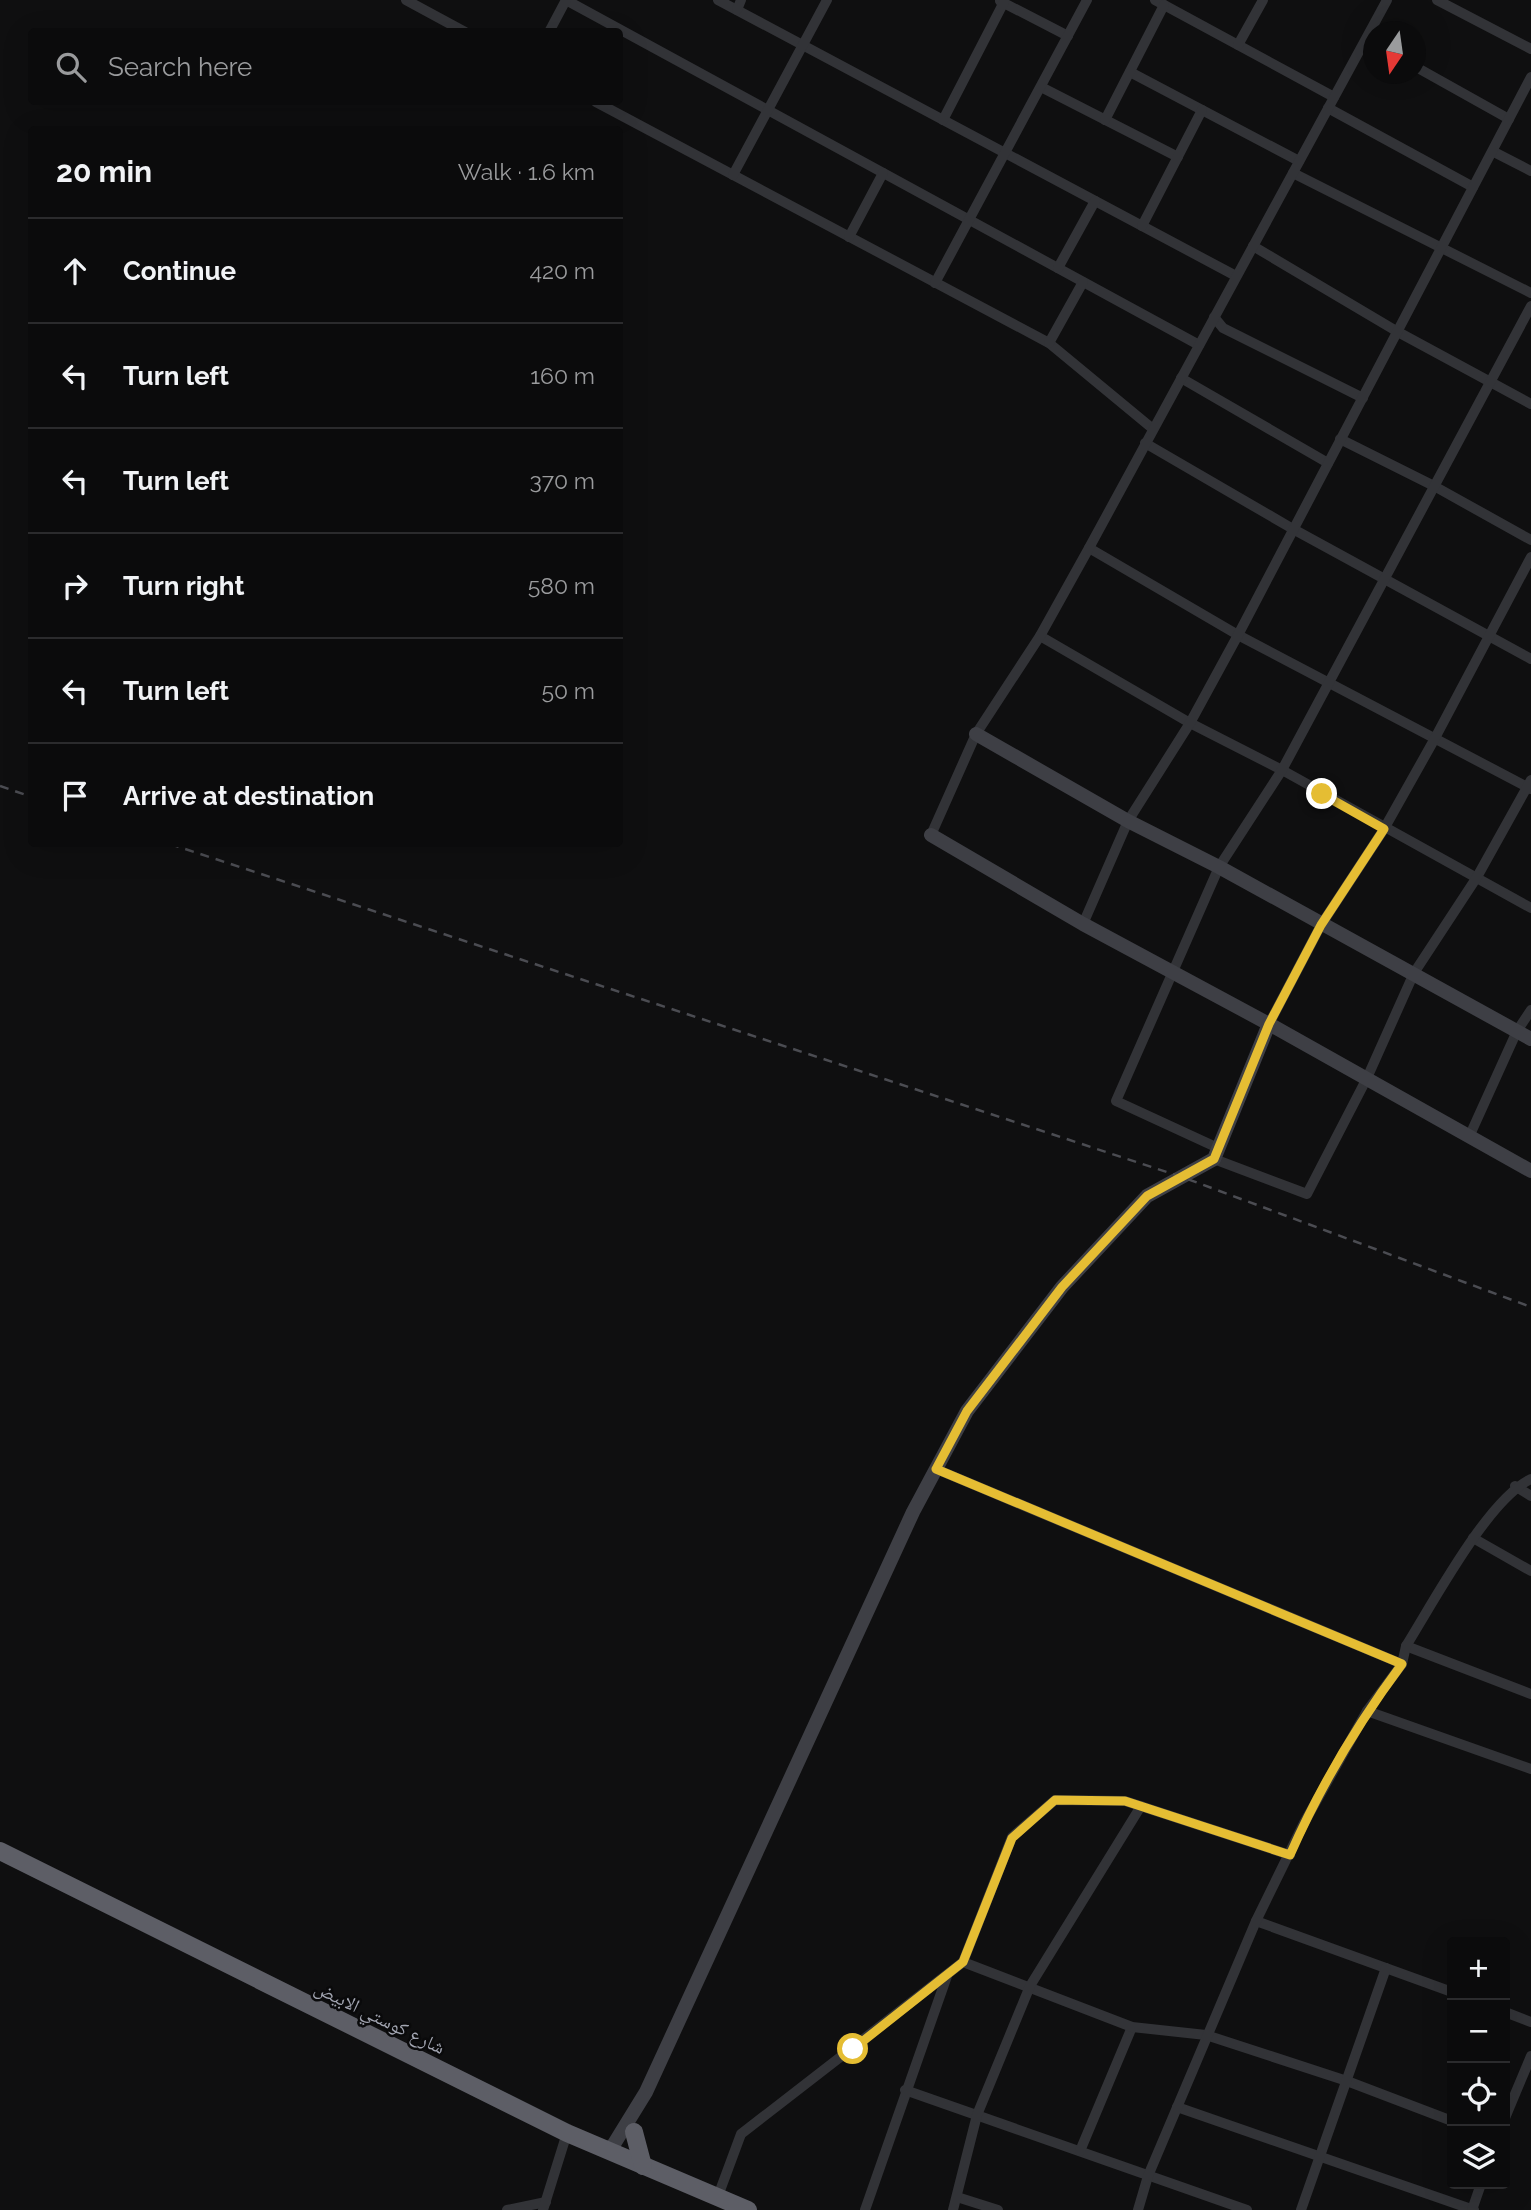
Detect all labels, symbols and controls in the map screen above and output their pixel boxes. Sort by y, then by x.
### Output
north arrow [1363,21,1426,84]
search box [28,28,623,105]
icon: search [52,48,90,86]
text: Search here [108,52,252,82]
text: 20 min [56,154,152,189]
text: Walk · 1.6 km [458,158,595,185]
icon: ahead [56,252,94,290]
text: Continue [123,256,236,286]
text: 420 m [529,257,595,284]
icon: left [56,357,94,395]
text: Turn left [123,361,229,391]
text: 160 m [530,362,595,389]
icon: left [56,462,94,500]
text: Turn left [123,466,229,496]
text: 370 m [530,467,595,494]
icon: right [56,567,94,605]
text: Turn right [123,571,244,601]
text: 580 m [528,572,595,599]
icon: left [56,672,94,710]
text: Turn left [123,676,229,706]
text: 50 m [541,677,595,704]
icon: arrive [56,777,94,815]
route end [1306,778,1337,809]
text: Arrive at destination [123,781,374,811]
map controls [1447,1937,1510,2189]
button: + [1447,1937,1510,2000]
street label: شارع كوستي الابيض [309,1976,449,2062]
button: − [1447,2000,1510,2063]
route start [837,2033,868,2064]
button: locate [1447,2063,1510,2126]
button: layers [1447,2126,1510,2189]

